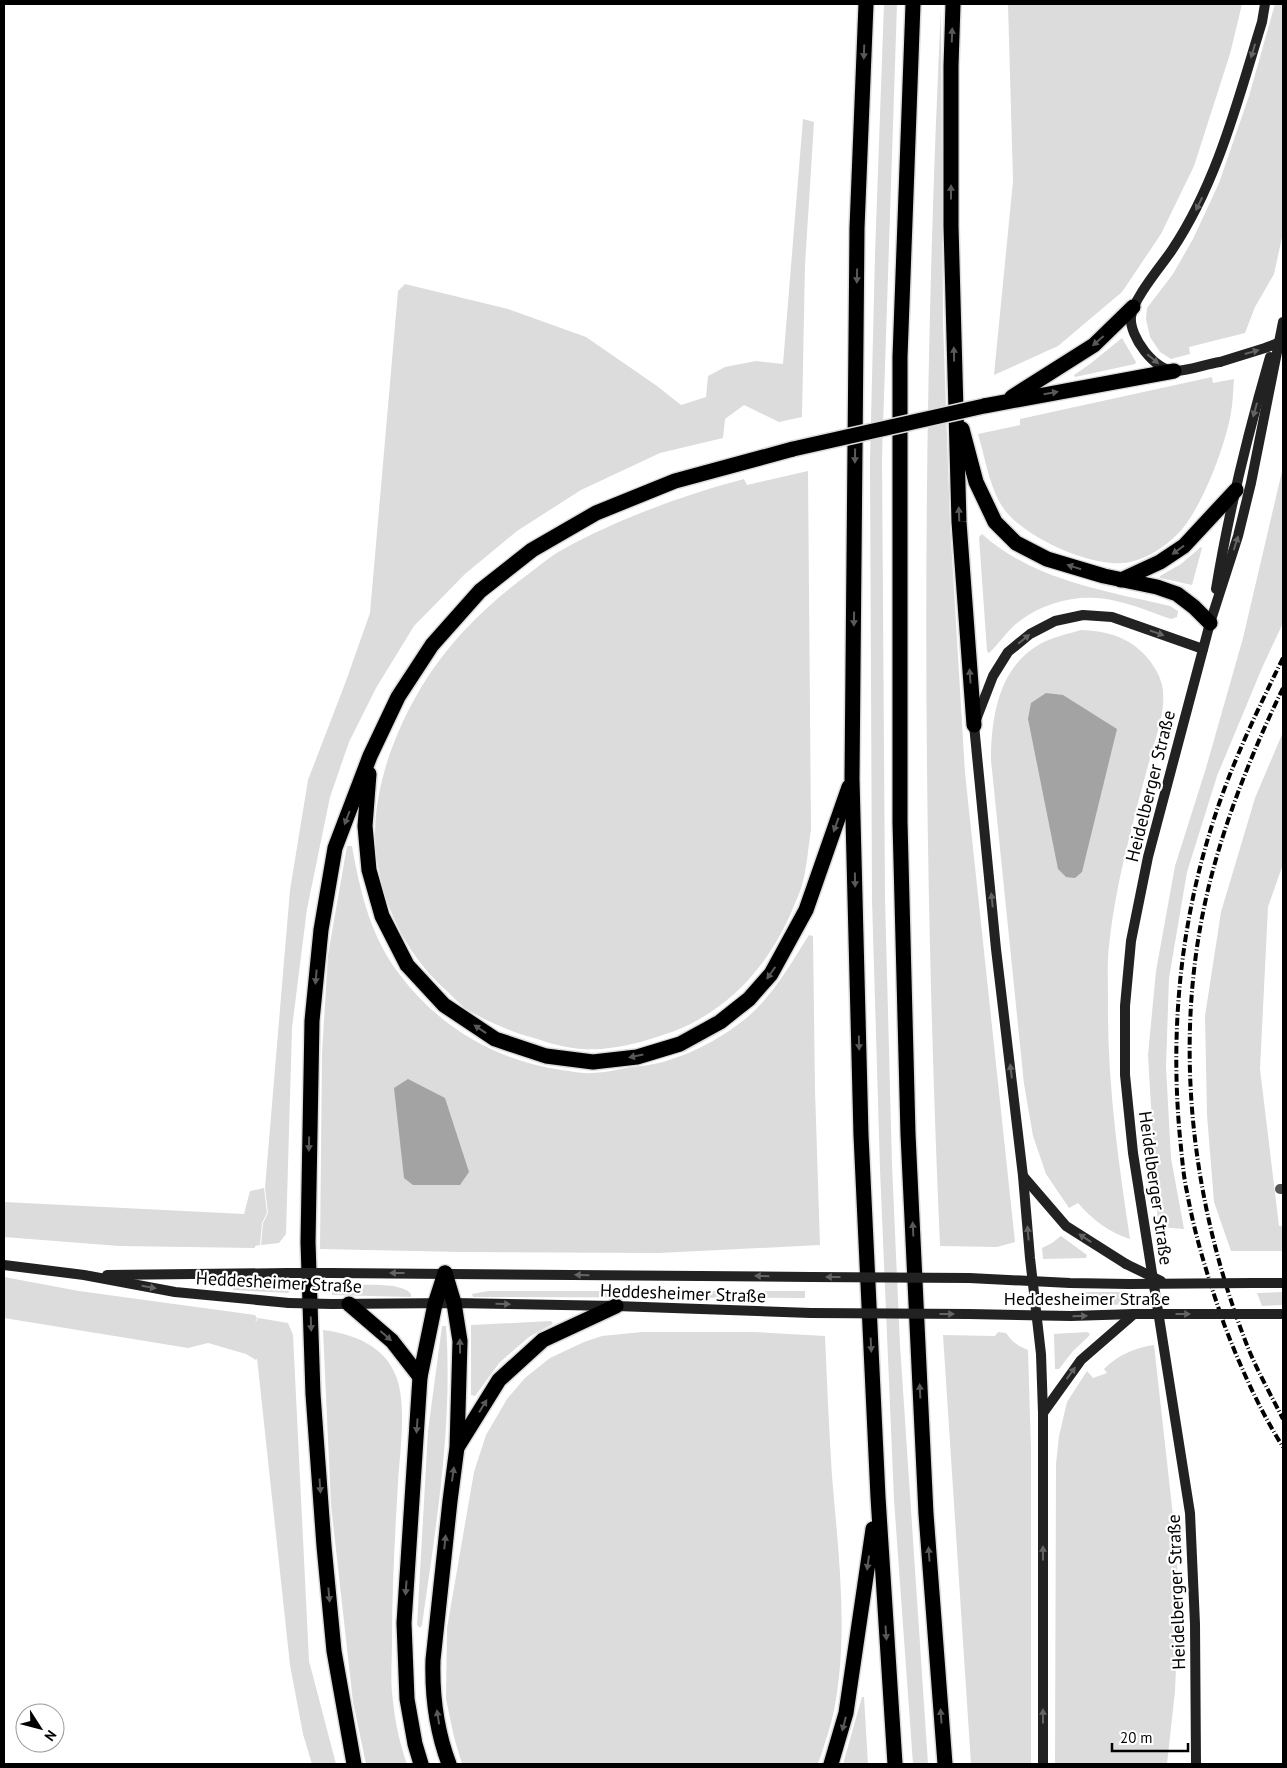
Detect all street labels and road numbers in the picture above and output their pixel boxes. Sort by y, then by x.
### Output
street label: Heidelberger Straße [1120,708,1180,864]
street label: Heidelberger Straße [1134,1109,1178,1267]
street label: Heddesheimer Straße [195,1266,363,1298]
street label: Heddesheimer Straße [599,1279,767,1307]
street label: Heddesheimer Straße [1004,1287,1170,1310]
street label: Heidelberger Straße [1162,1514,1190,1670]

